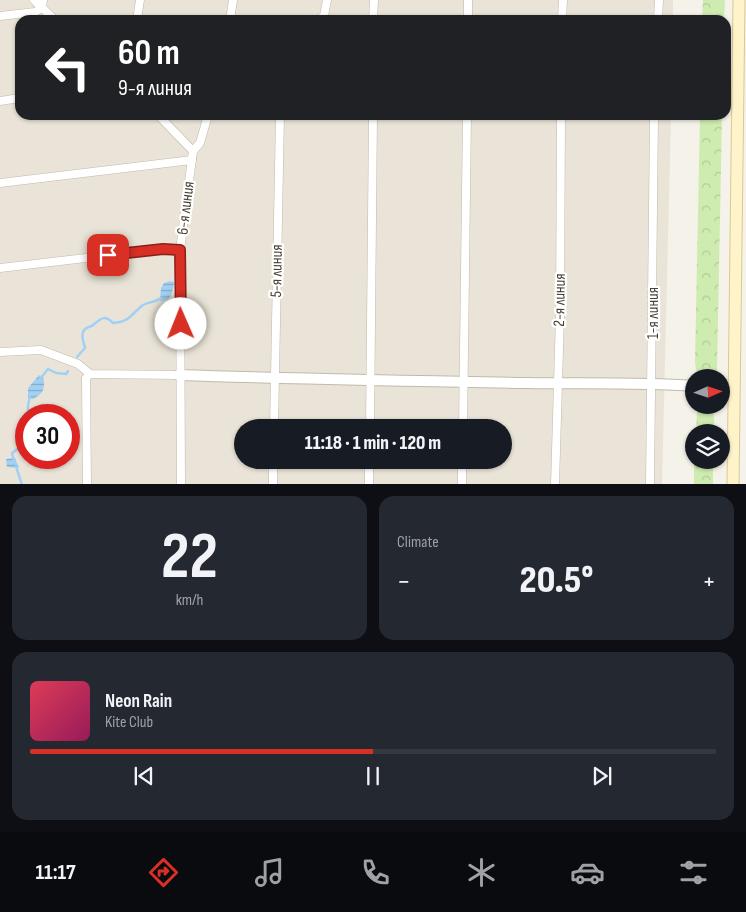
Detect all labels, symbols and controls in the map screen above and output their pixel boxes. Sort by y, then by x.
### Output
text: 60 m [118,32,180,75]
icon: left [35,35,100,100]
text: 9-я линия [118,75,192,102]
street label: 6-я линия [173,180,199,236]
pin [87,234,129,276]
icon: arrive [94,241,122,269]
street label: 5-я линия [267,244,287,298]
street label: 2-я линия [550,273,570,327]
street label: 1-я линия [644,287,663,339]
position arrow [154,297,206,349]
north arrow [685,369,730,414]
map controls [685,369,730,469]
speed limit sign: 30 [15,404,80,469]
button: layers [685,424,730,469]
text: 11:18 · 1 min · 120 m [305,432,441,455]
text: 22 [161,519,218,597]
text: Climate [397,533,439,552]
text: 20.5° [520,558,593,603]
text: − [397,565,411,598]
text: + [702,565,716,598]
text: km/h [176,591,203,610]
text: Neon Rain [105,690,172,713]
text: Kite Club [105,713,153,732]
icon: previous [130,762,158,790]
icon: pause [359,762,387,790]
icon: next [588,762,616,790]
icon: directions [146,855,181,890]
icon: music [252,855,287,890]
icon: phone [358,855,393,890]
icon: climate [464,855,499,890]
icon: car [570,855,605,890]
icon: filters [676,855,711,890]
text: 11:17 [35,859,76,886]

